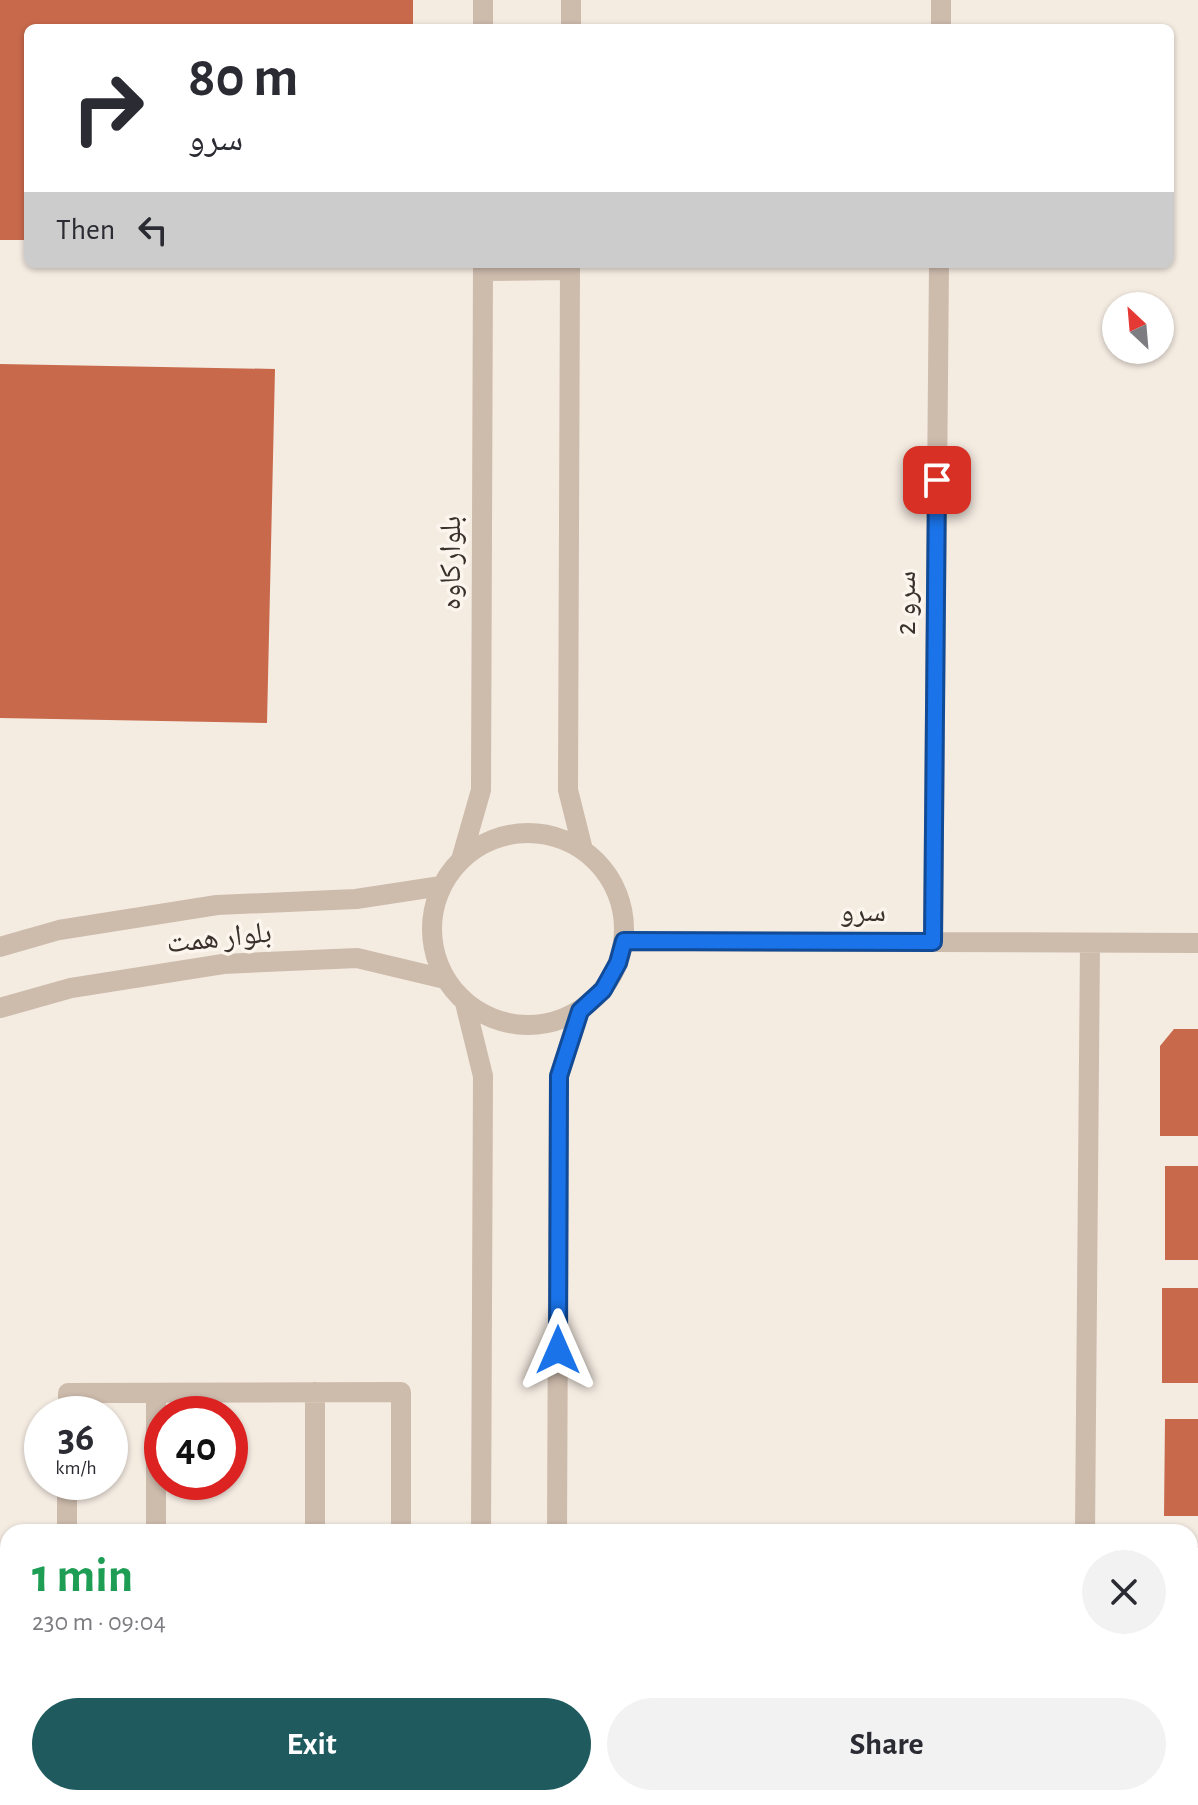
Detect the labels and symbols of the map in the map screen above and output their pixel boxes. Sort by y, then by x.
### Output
north arrow [1102,292,1174,364]
pin [903,446,971,514]
street label: بلوارکاوه [436,516,467,610]
street label: سرو 2 [891,571,921,635]
street label: سرو [840,897,886,927]
street label: بلوار همت [165,918,273,959]
position arrow [516,1308,600,1392]
speed limit sign: 40 [144,1396,248,1500]

